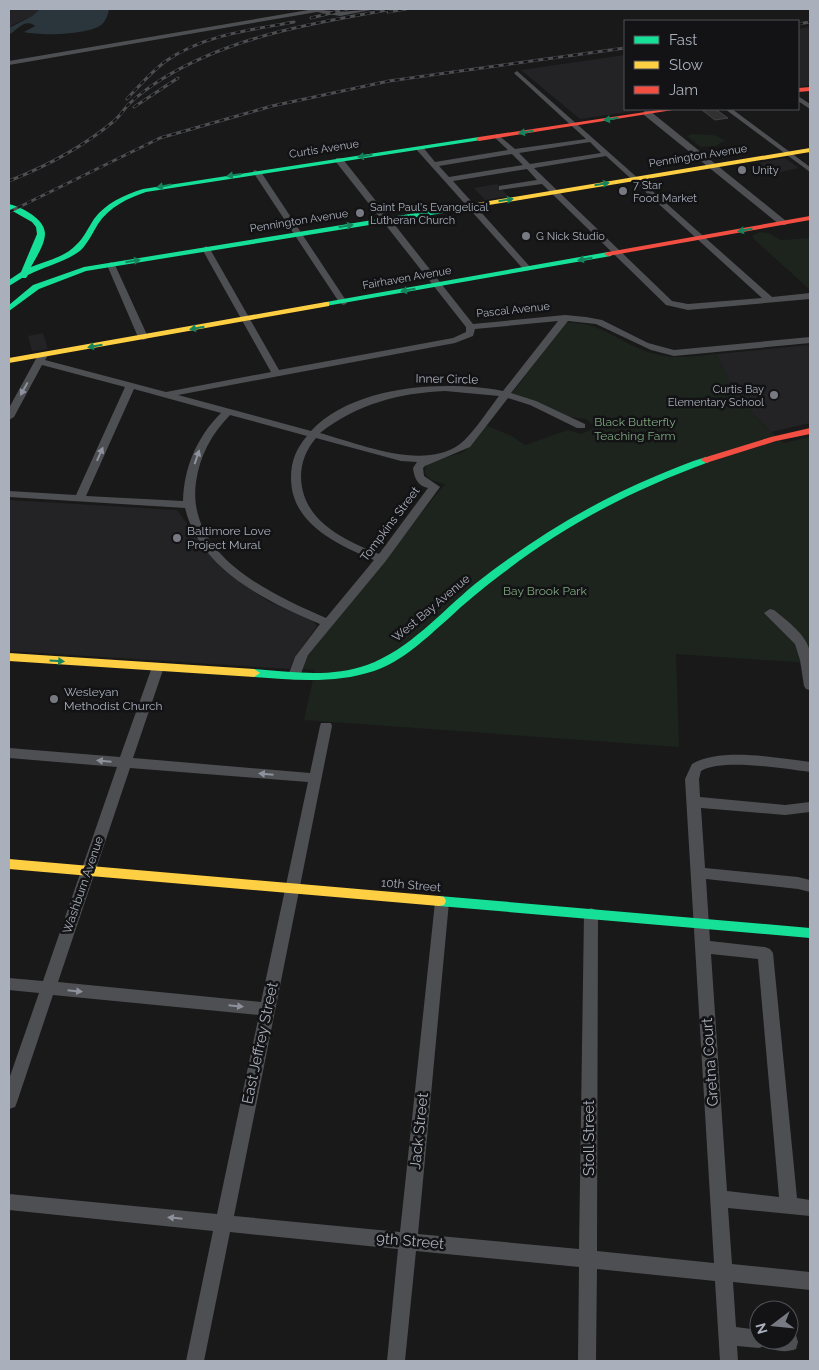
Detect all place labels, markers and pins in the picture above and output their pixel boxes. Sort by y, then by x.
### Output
marker: Unity [736,164,748,176]
place label: Unity [752,164,779,177]
place label: 7 Star Food Market [633,179,697,205]
marker: 7 Star Food Market [617,185,629,197]
place label: Saint Paul's Evangelical Lutheran Church [370,201,489,227]
marker: Saint Paul's Evangelical Lutheran Church [354,207,366,219]
marker: G Nick Studio [520,230,532,242]
place label: G Nick Studio [536,230,605,243]
place label: Curtis Bay Elementary School [668,383,764,409]
marker: Curtis Bay Elementary School [768,389,780,401]
place label: Baltimore Love Project Mural [187,524,271,552]
marker: Baltimore Love Project Mural [171,532,183,544]
place label: Wesleyan Methodist Church [64,685,162,713]
marker: Wesleyan Methodist Church [48,693,60,705]

